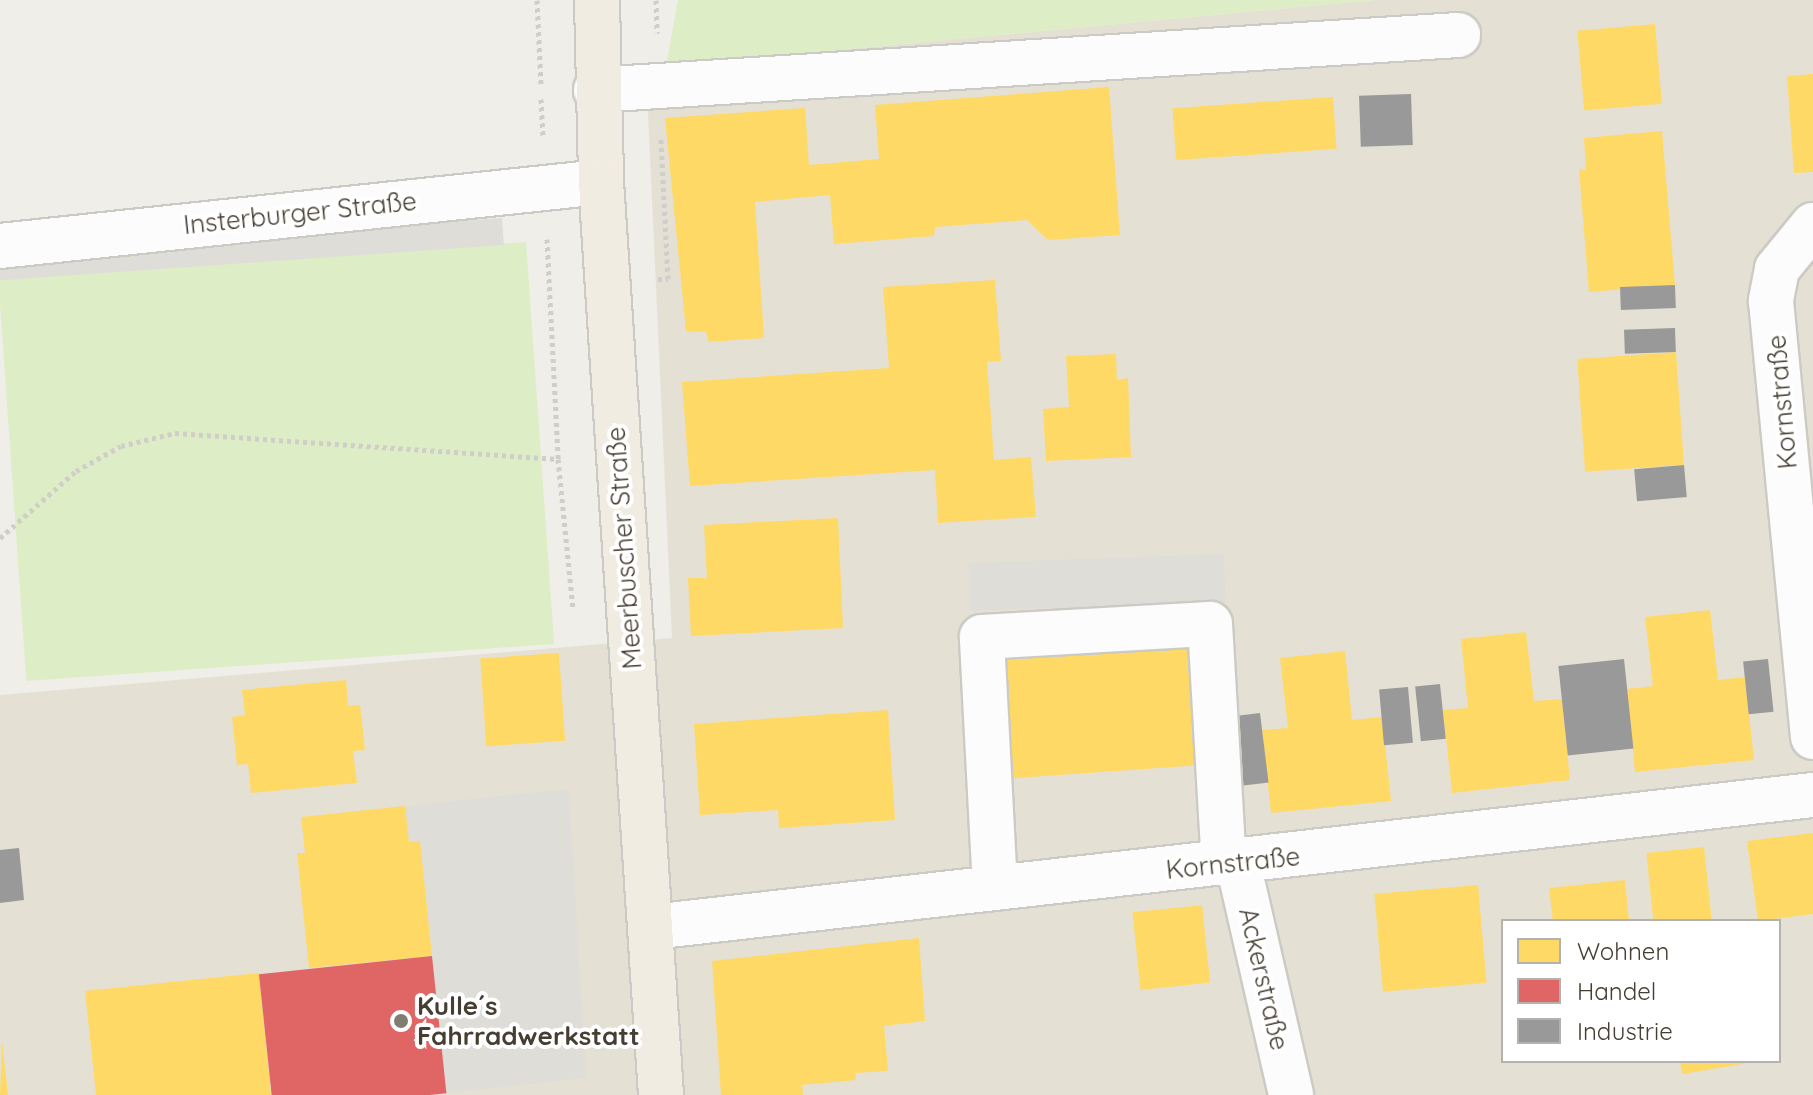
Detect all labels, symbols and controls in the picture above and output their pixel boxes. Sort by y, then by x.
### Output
street label: Insterburger Straße [182,185,418,241]
street label: Kornstraße [1761,334,1803,470]
street label: Meerbuscher Straße [600,426,648,670]
street label: Kornstraße [1164,840,1302,886]
street label: Ackerstraße [1232,905,1296,1053]
legend [1501,919,1781,1063]
text: Wohnen [1577,936,1669,966]
text: Handel [1577,976,1656,1006]
place label: Kulle´s Fahrradwerkstatt [417,990,640,1052]
marker: Kulle´s Fahrradwerkstatt [392,1012,410,1030]
text: Industrie [1577,1016,1673,1046]

